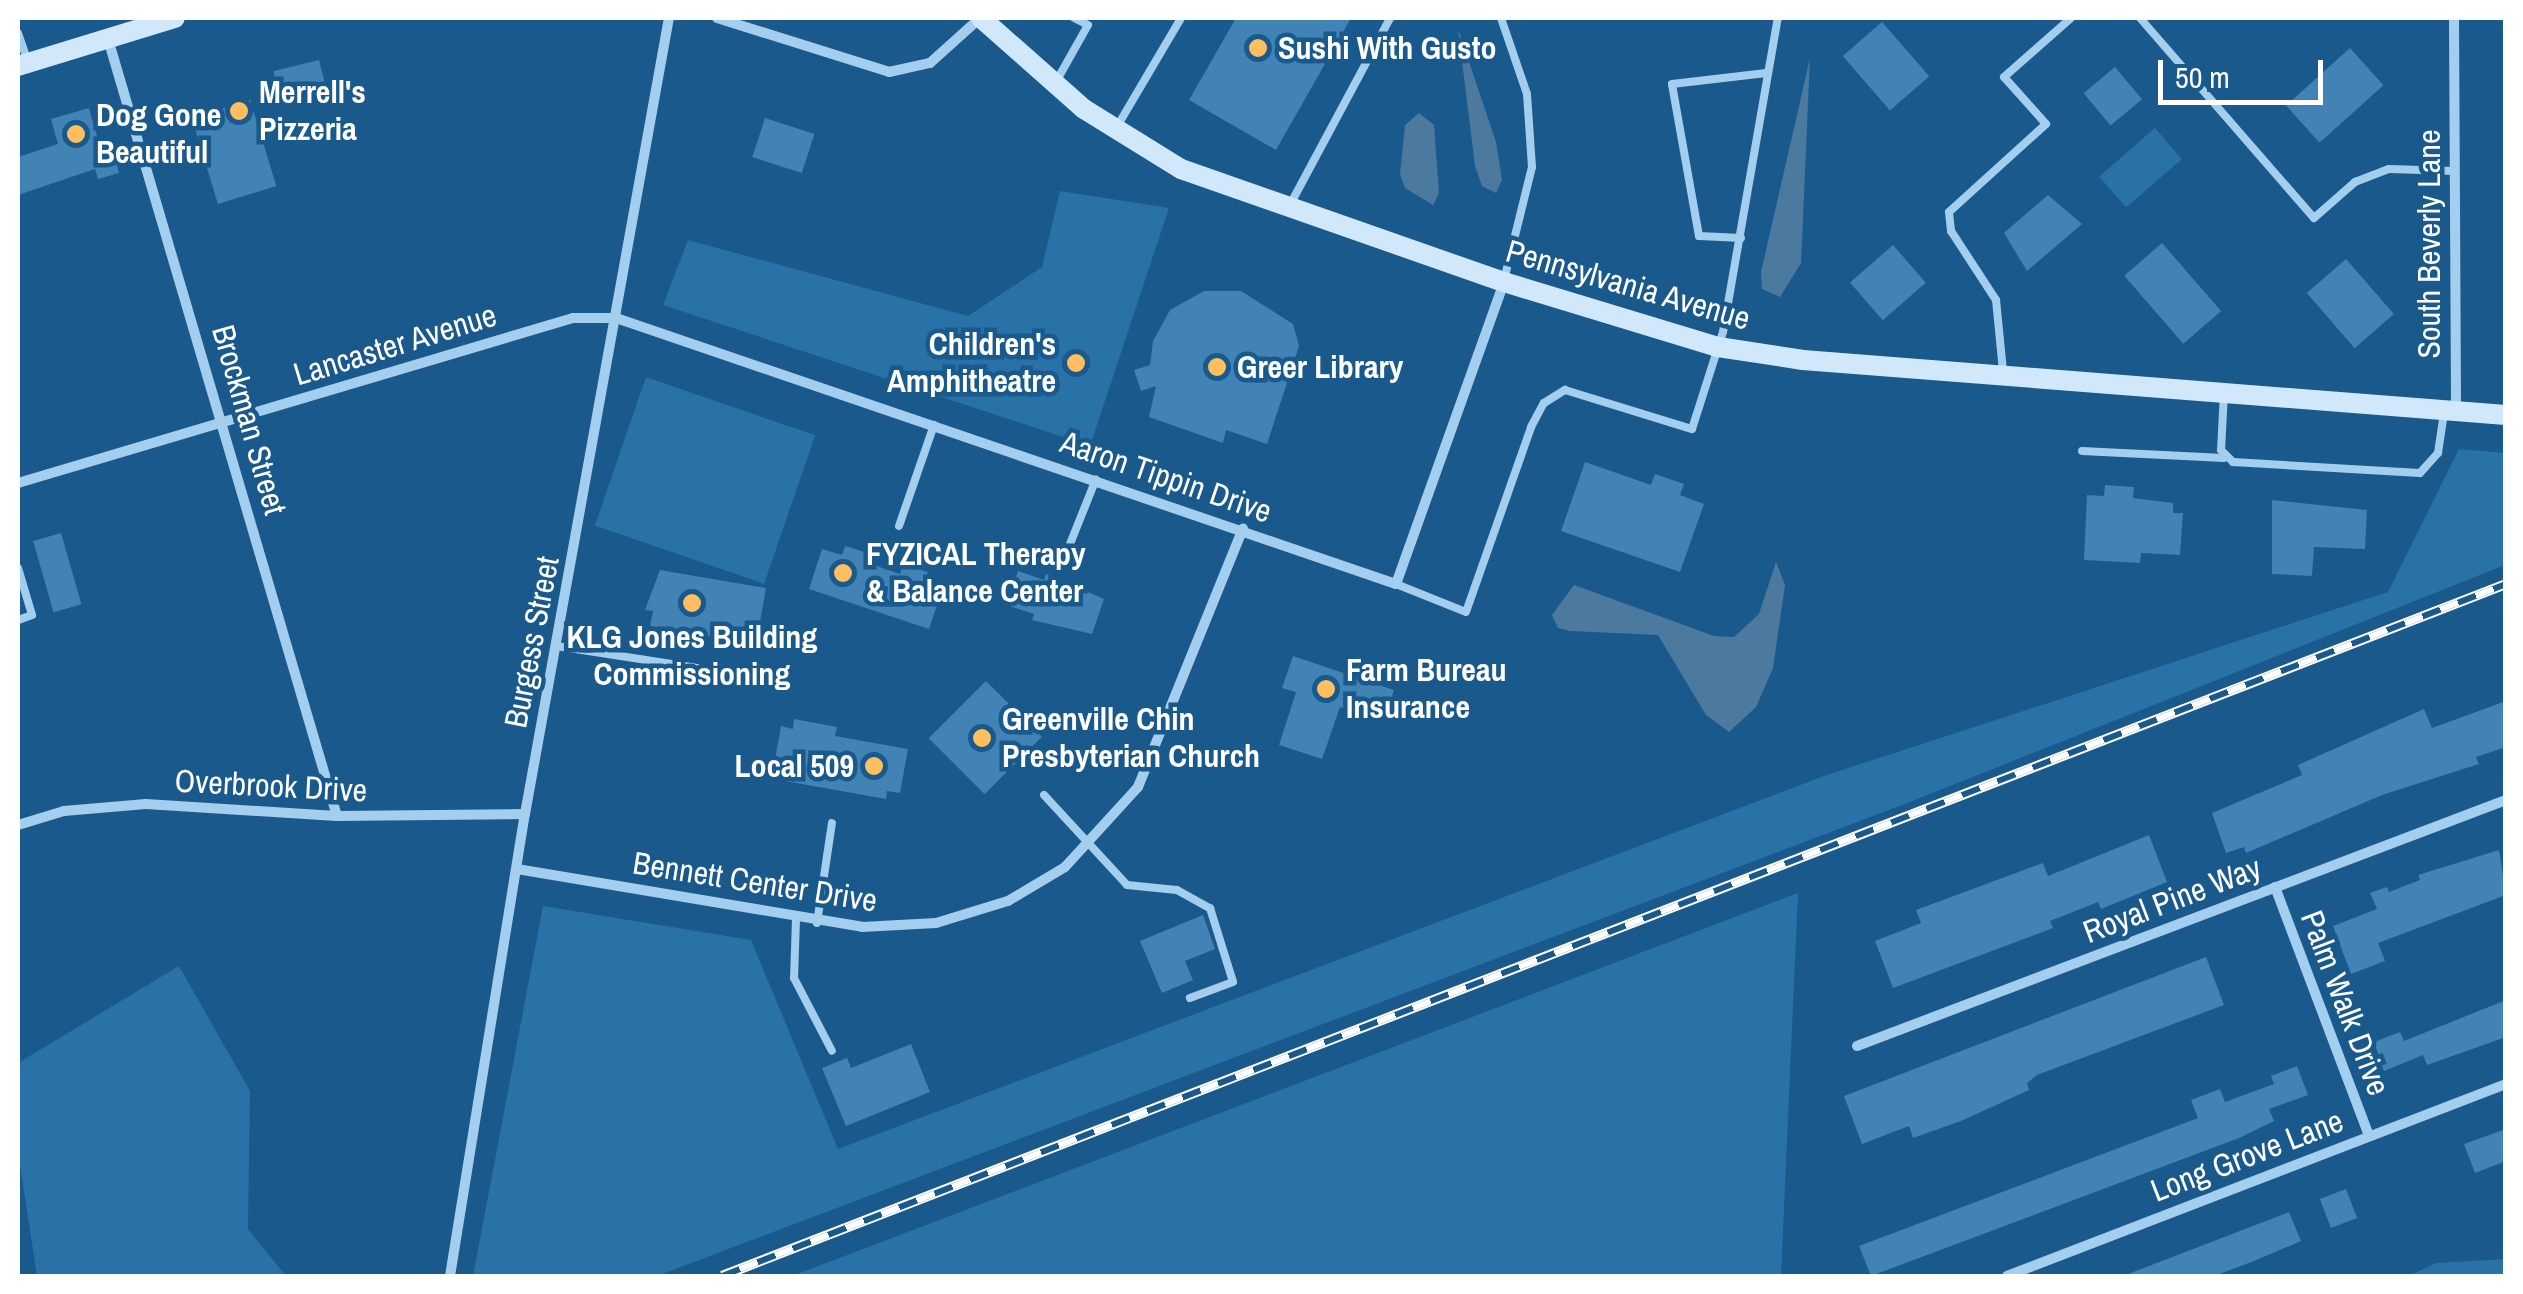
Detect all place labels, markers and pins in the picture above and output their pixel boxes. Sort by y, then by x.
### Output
place label: Sushi With Gusto [1278,29,1496,67]
marker: Sushi With Gusto [1247,37,1269,59]
place label: Merrell's Pizzeria [259,74,366,149]
place label: Dog Gone Beautiful [96,97,221,172]
marker: Merrell's Pizzeria [228,100,250,122]
marker: Dog Gone Beautiful [65,123,87,145]
place label: Children's Amphitheatre [887,326,1056,401]
place label: Greer Library [1237,348,1403,386]
marker: Children's Amphitheatre [1065,352,1087,374]
marker: Greer Library [1206,356,1228,378]
place label: FYZICAL Therapy & Balance Center [866,536,1086,611]
marker: FYZICAL Therapy & Balance Center [830,560,856,586]
marker: KLG Jones Building Commissioning [681,592,703,614]
place label: KLG Jones Building Commissioning [567,619,817,694]
place label: Farm Bureau Insurance [1346,652,1507,727]
marker: Farm Bureau Insurance [1315,678,1337,700]
place label: Greenville Chin Presbyterian Church [1002,701,1260,776]
marker: Greenville Chin Presbyterian Church [971,727,993,749]
place label: Local 509 [734,747,854,785]
marker: Local 509 [863,755,885,777]

